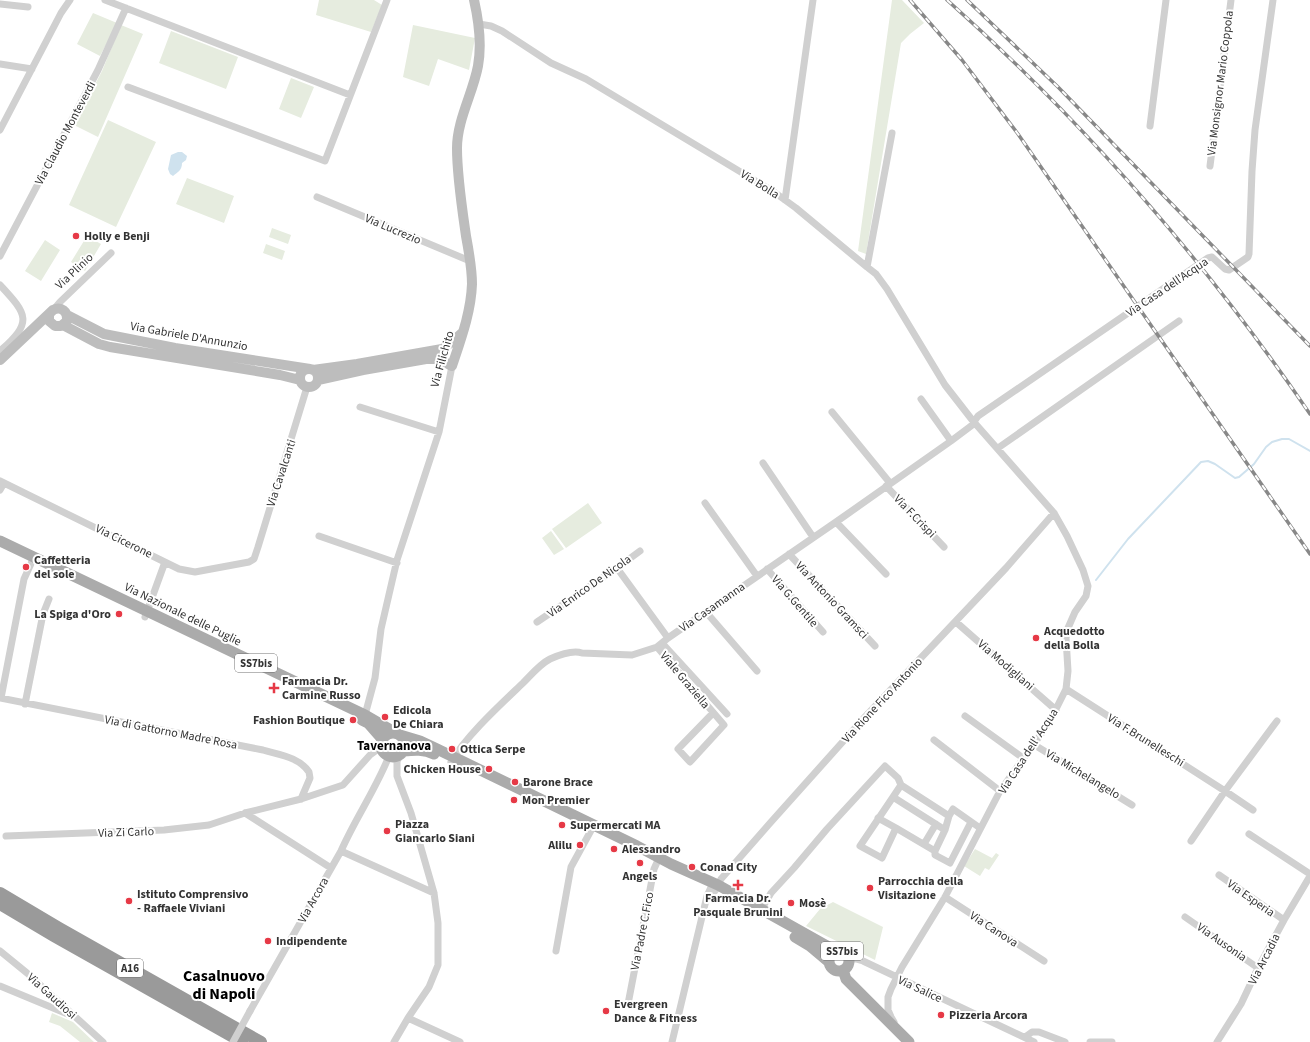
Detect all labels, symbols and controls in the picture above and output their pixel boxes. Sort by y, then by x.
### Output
street label: Via Monsignor Mario Coppola [1203,10,1238,157]
street label: Via Claudio Monteverdi [31,78,100,188]
street label: Via Bolla [737,166,783,203]
street label: Via Lucrezio [362,210,424,249]
place label: Holly e Benji [84,228,150,245]
marker: Holly e Benji [71,231,81,241]
street label: Via Plinio [52,249,97,293]
street label: Via Casa dell'Acqua [1123,254,1212,321]
street label: Via Gabriele D'Annunzio [129,318,249,355]
street label: Via Filichito [426,329,459,389]
street label: Via Cavalcanti [263,437,300,509]
street label: Via F.Crispi [890,491,940,542]
street label: Via Cicerone [92,520,155,563]
street label: Via Enrico De Nicola [544,551,635,622]
place label: Caffetteria del sole [34,552,91,583]
street label: Via Antonio Gramsci [791,558,872,643]
marker: Caffetteria del sole [21,562,31,572]
street label: Via G.Gentile [767,572,822,631]
street label: Via Casamanna [676,578,749,636]
street label: Via Nazionale delle Puglie [121,579,244,650]
place label: La Spiga d'Oro [34,606,111,623]
marker: La Spiga d'Oro [114,609,124,619]
place label: Acquedotto della Bolla [1043,623,1105,654]
marker: Acquedotto della Bolla [1031,633,1041,643]
street label: Via Modigliani [974,636,1038,695]
street label: Viale Graziella [656,648,714,713]
road number: SS7bis [235,654,277,672]
street label: Via Rione Fico Antonio [838,654,927,747]
place label: Farmacia Dr. Carmine Russo [282,673,361,704]
marker: Farmacia Dr. Carmine Russo [269,683,279,693]
place label: Edicola De Chiara [393,702,443,733]
street label: Via Casa dell' Acqua [994,705,1063,797]
street label: Via F.Brunelleschi [1104,710,1188,771]
street label: Via di Gattorno Madre Rosa [103,711,239,754]
place label: Fashion Boutique [253,712,345,729]
marker: Edicola De Chiara [380,712,390,722]
marker: Fashion Boutique [348,715,358,725]
district label: Tavernanova [357,737,431,755]
place label: Ottica Serpe [460,741,525,758]
marker: Ottica Serpe [447,744,457,754]
street label: Via Michelangelo [1042,745,1123,803]
place label: Chicken House [403,761,481,778]
marker: Chicken House [484,764,494,774]
place label: Barone Brace [523,774,593,791]
marker: Barone Brace [510,777,520,787]
place label: Mon Premier [522,792,590,809]
marker: Mon Premier [509,795,519,805]
place label: Piazza Giancarlo Siani [395,816,475,847]
place label: Supermercati MA [570,817,661,834]
marker: Supermercati MA [557,820,567,830]
street label: Via Zi Carlo [98,823,154,842]
marker: Piazza Giancarlo Siani [382,826,392,836]
place label: Alilu [547,837,572,854]
marker: Alilu [575,840,585,850]
place label: Alessandro [621,841,681,858]
marker: Alessandro [609,844,619,854]
marker: Angels [635,858,645,868]
place label: Conad City [700,859,758,876]
marker: Conad City [687,862,697,872]
place label: Angels [622,868,657,885]
place label: Parrocchia della Visitazione [877,873,963,904]
street label: Via Arcora [294,874,333,926]
street label: Via Esperia [1223,876,1278,921]
marker: Farmacia Dr. Pasquale Brunini [733,880,743,890]
marker: Parrocchia della Visitazione [865,883,875,893]
place label: Istituto Comprensivo - Raffaele Viviani [137,886,249,917]
street label: Via Padre C.Fico [627,890,658,972]
place label: Farmacia Dr. Pasquale Brunini [693,890,783,921]
place label: Mosè [799,895,826,912]
marker: Istituto Comprensivo - Raffaele Viviani [124,896,134,906]
marker: Mosè [786,898,796,908]
street label: Via Canova [966,907,1021,952]
street label: Via Ausonia [1193,919,1250,966]
street label: Via Arcadia [1244,931,1285,988]
place label: Indipendente [276,933,347,950]
marker: Indipendente [263,936,273,946]
road number: SS7bis [821,942,863,960]
road number: A16 [117,959,143,977]
district label: Casalnuovo di Napoli [183,965,265,1005]
street label: Via Gaudiosi [23,969,80,1023]
street label: Via Salice [895,972,945,1007]
place label: Evergreen Dance & Fitness [614,996,697,1027]
marker: Evergreen Dance & Fitness [601,1006,611,1016]
place label: Pizzeria Arcora [949,1007,1028,1024]
marker: Pizzeria Arcora [936,1010,946,1020]

